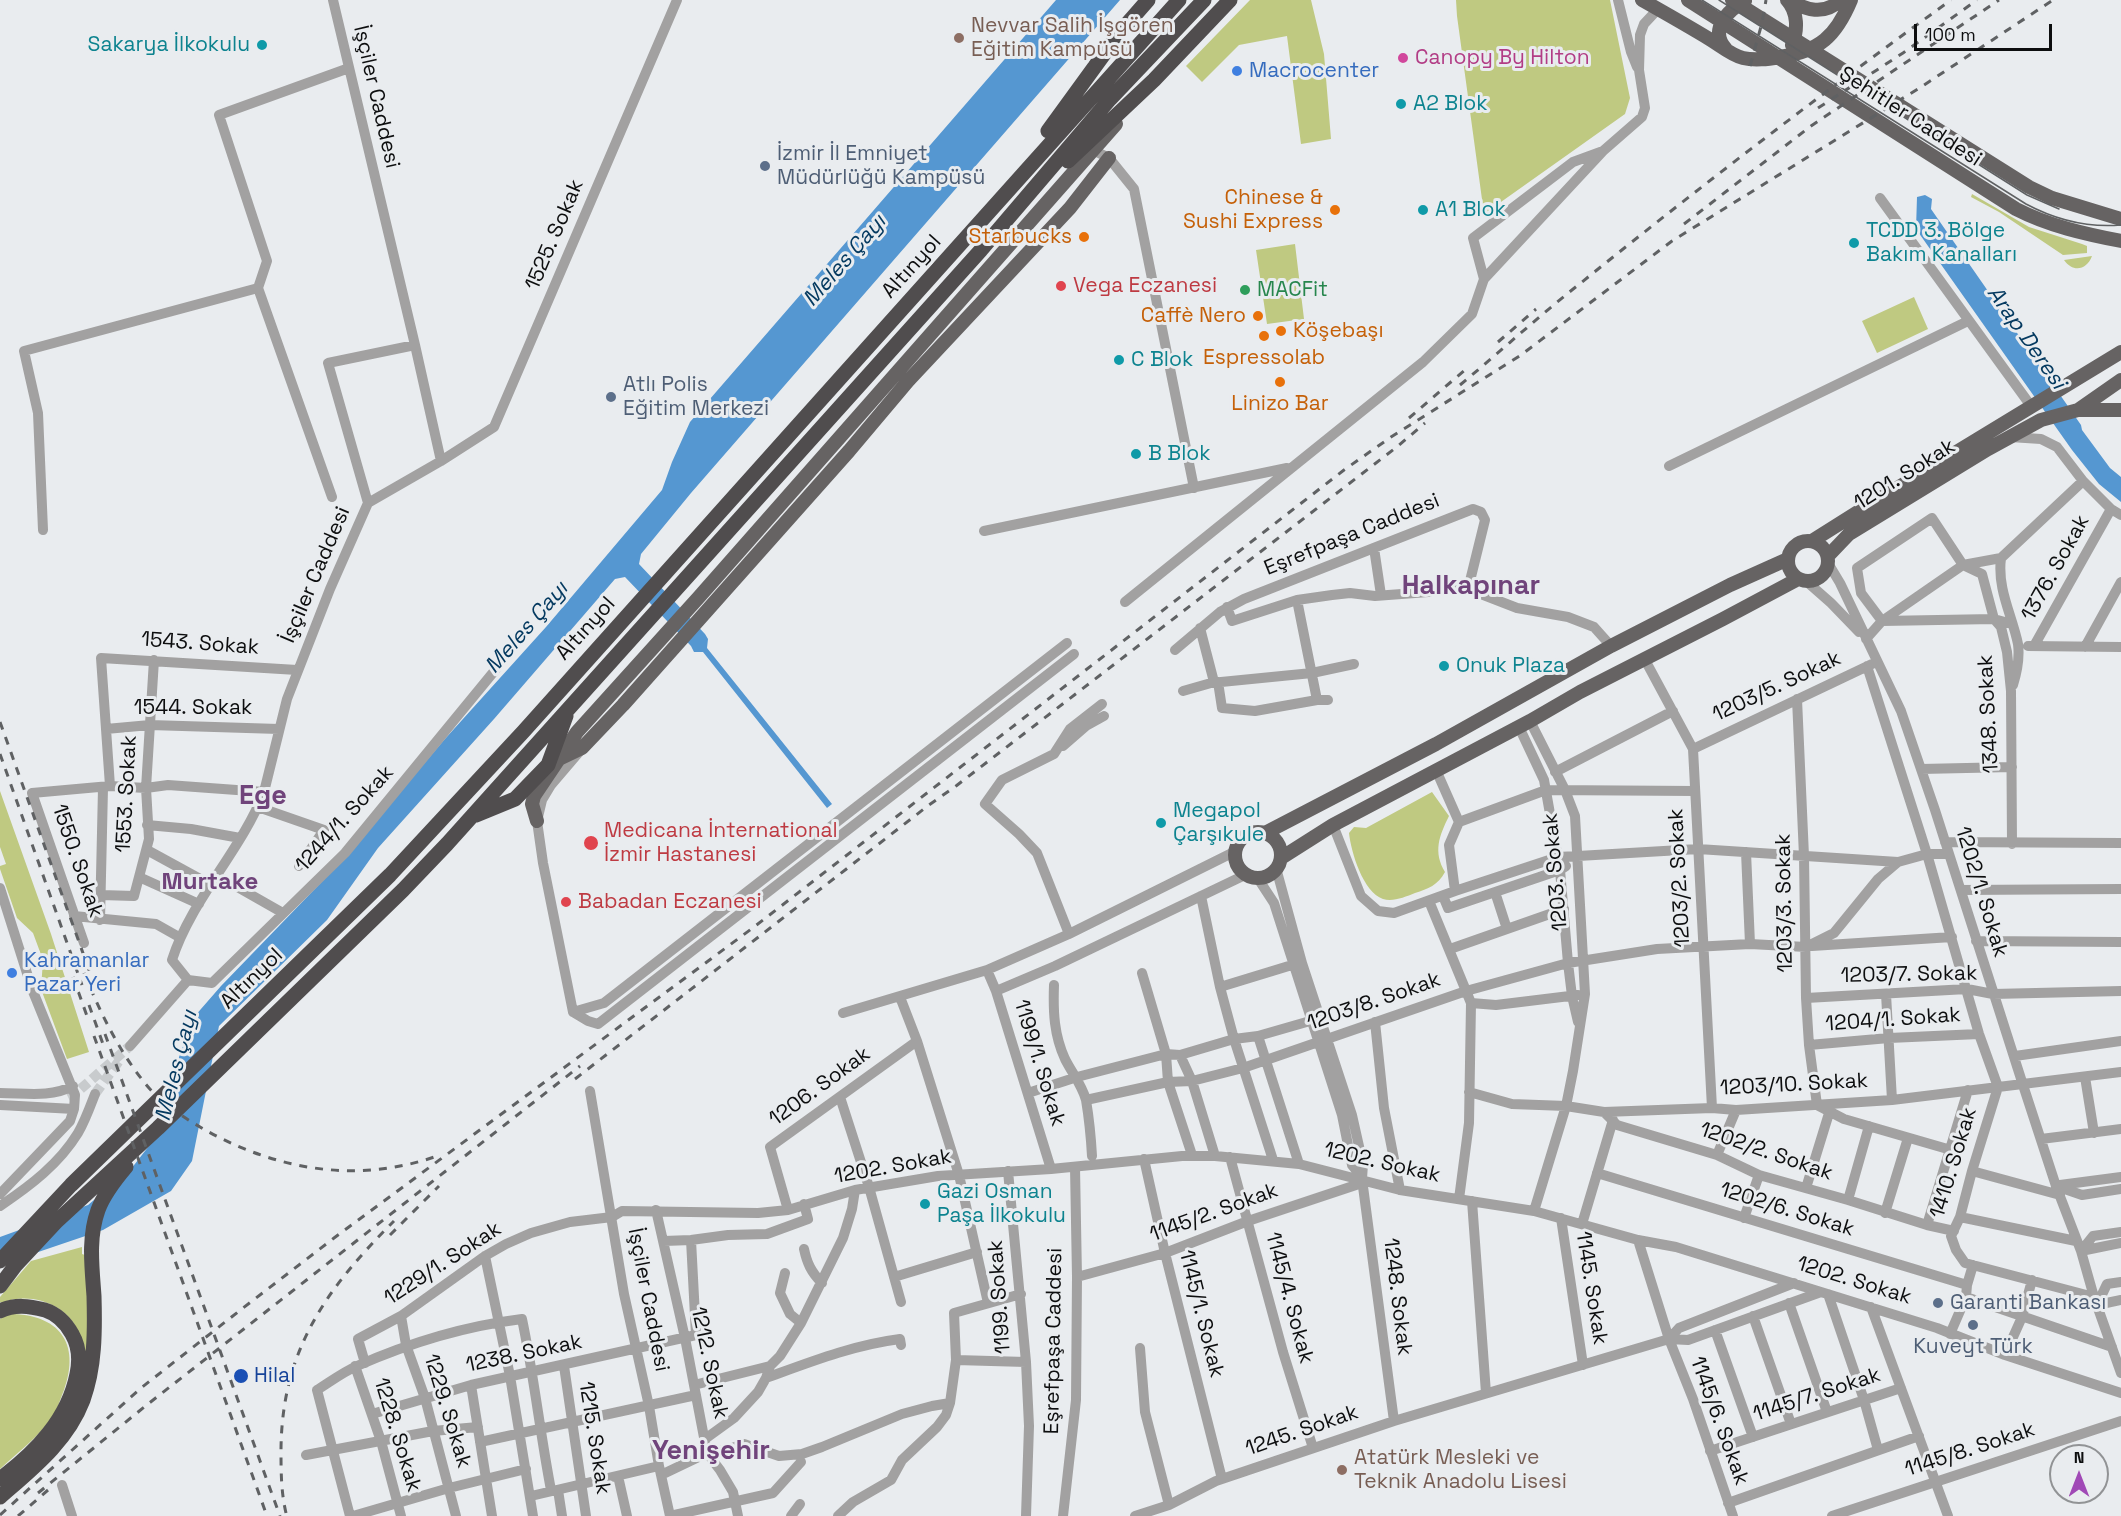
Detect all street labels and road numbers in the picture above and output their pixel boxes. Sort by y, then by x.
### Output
street label: İşçiler Caddesi [347,23,405,171]
street label: Şehitler Caddesi [1834,62,1986,172]
street label: 1525. Sokak [520,176,590,294]
street label: Altınyol [877,230,947,304]
street label: 1201. Sokak [1850,434,1960,516]
street label: Eşrefpaşa Caddesi [1261,488,1443,582]
street label: İşçiler Caddesi [276,503,356,647]
street label: 1376. Sokak [2017,511,2095,625]
street label: Altınyol [551,592,621,666]
street label: 1543. Sokak [140,627,260,661]
street label: 1203/5. Sokak [1709,646,1845,728]
street label: 1348. Sokak [1973,654,2005,774]
street label: 1544. Sokak [134,695,252,721]
street label: 1553. Sokak [111,735,143,853]
street label: 1244/1. Sokak [291,761,399,877]
street label: 1550. Sokak [46,801,108,921]
street label: 1203/2. Sokak [1664,808,1696,948]
street label: 1203. Sokak [1538,812,1574,932]
street label: 1202/1. Sokak [1949,824,2013,960]
street label: 1203/3. Sokak [1771,833,1799,973]
street label: Altınyol [216,943,288,1015]
street label: 1203/7. Sokak [1840,961,1978,989]
street label: 1203/8. Sokak [1304,967,1444,1037]
street label: 1199/1. Sokak [1008,997,1070,1129]
street label: 1204/1. Sokak [1825,1003,1961,1037]
street label: 1206. Sokak [765,1042,875,1132]
street label: 1203/10. Sokak [1719,1069,1869,1101]
street label: 1410. Sokak [1925,1105,1983,1221]
street label: 1202/2. Sokak [1696,1117,1836,1187]
street label: 1202. Sokak [1321,1137,1443,1189]
street label: 1202. Sokak [832,1144,954,1190]
street label: 1145/2. Sokak [1146,1178,1282,1248]
street label: 1202/6. Sokak [1717,1178,1857,1242]
street label: 1229/1. Sokak [380,1217,506,1311]
street label: İşçiler Caddesi [622,1226,674,1374]
street label: 1145/4. Sokak [1259,1229,1319,1367]
street label: 1145. Sokak [1570,1230,1612,1346]
street label: 1248. Sokak [1377,1237,1417,1357]
street label: 1199. Sokak [983,1239,1017,1355]
street label: Eşrefpaşa Caddesi [1040,1247,1068,1435]
street label: 1145/1. Sokak [1173,1247,1229,1381]
street label: 1202. Sokak [1794,1252,1914,1310]
street label: 1212. Sokak [685,1305,733,1421]
street label: 1238. Sokak [464,1329,584,1379]
street label: 1229. Sokak [418,1351,476,1471]
street label: 1145/6. Sokak [1684,1353,1754,1489]
street label: 1145/7. Sokak [1750,1363,1884,1427]
street label: 1228. Sokak [368,1375,426,1495]
street label: 1215. Sokak [573,1380,615,1496]
street label: 1245. Sokak [1242,1400,1362,1462]
street label: 1145/8. Sokak [1902,1417,2038,1483]

